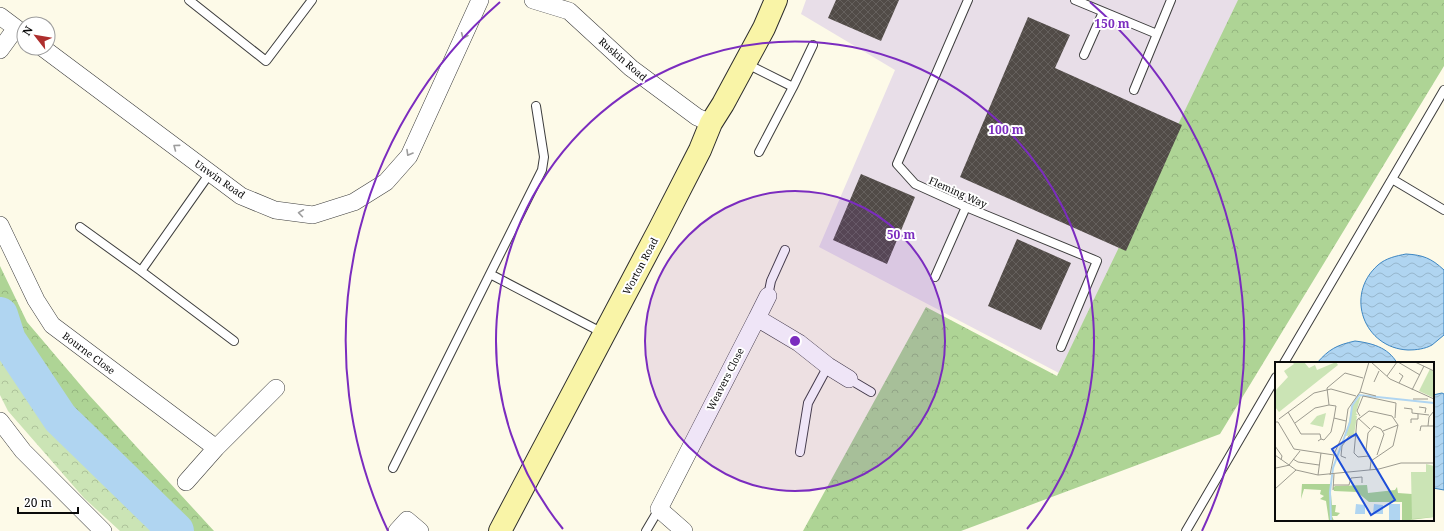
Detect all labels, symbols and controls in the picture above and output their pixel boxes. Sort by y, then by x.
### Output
text: 150 m [1094,15,1130,32]
north arrow [16,16,56,56]
text: N [18,23,36,38]
one-way arrow [461,31,469,39]
street label: Ruskin Road [596,34,650,84]
text: 100 m [988,121,1024,138]
one-way arrow [173,145,180,152]
one-way arrow [407,149,414,156]
street label: Unwin Road [192,156,248,202]
street label: Fleming Way [927,173,990,211]
one-way arrow [298,209,304,218]
text: 50 m [887,226,915,243]
street label: Worton Road [619,235,661,297]
street label: Bourne Close [60,329,118,377]
centre of rings [788,334,802,348]
street label: Weavers Close [703,345,747,413]
inset map [1275,362,1434,521]
scale bar [18,489,78,515]
text: 20 m [24,494,52,511]

